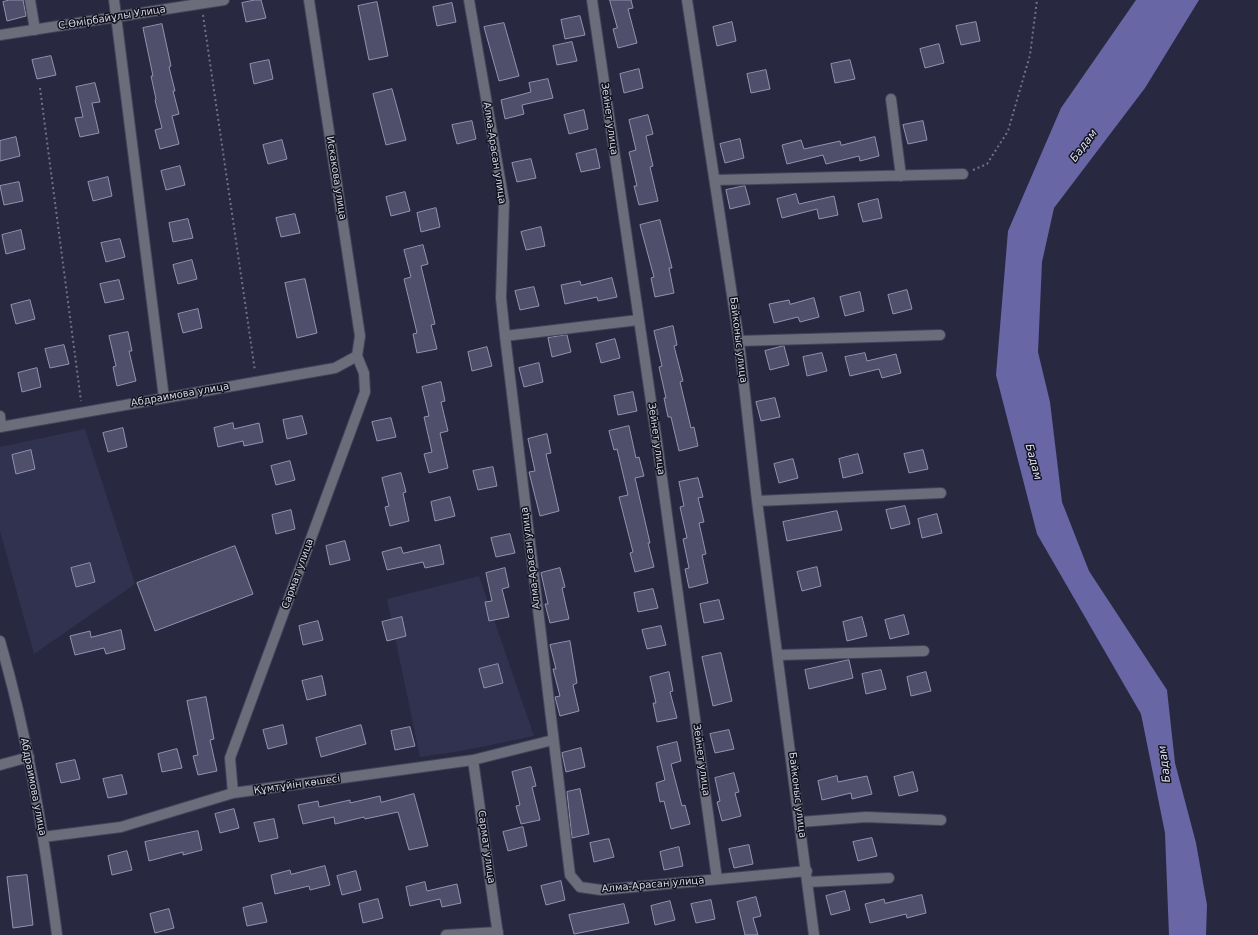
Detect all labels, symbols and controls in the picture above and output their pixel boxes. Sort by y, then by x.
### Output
street label: С.Өмірбайұлы Улица [57,4,167,32]
street label: Зейнет улица [598,82,620,156]
street label: Алма-Арасан улица [480,101,508,205]
water label: Бадам [1068,127,1100,165]
street label: Искакова улица [323,135,349,221]
street label: Байконыс улица [727,296,749,384]
street label: Абдраимова улица [130,380,230,410]
street label: Зейнет улица [645,402,667,476]
water label: Бадам [1022,442,1044,482]
street label: Алма-Арасан улица [519,506,543,610]
street label: Сармат улица [280,537,316,611]
street label: Зейнет улица [690,723,712,797]
street label: Абдраимова улица [18,737,48,837]
water label: Бадам [1156,745,1174,783]
street label: Байконыс улица [786,751,808,839]
street label: Құмтұйiн көшесі [253,773,341,797]
street label: Сармат улица [475,810,497,884]
street label: Алма-Арасан улица [601,875,705,895]

